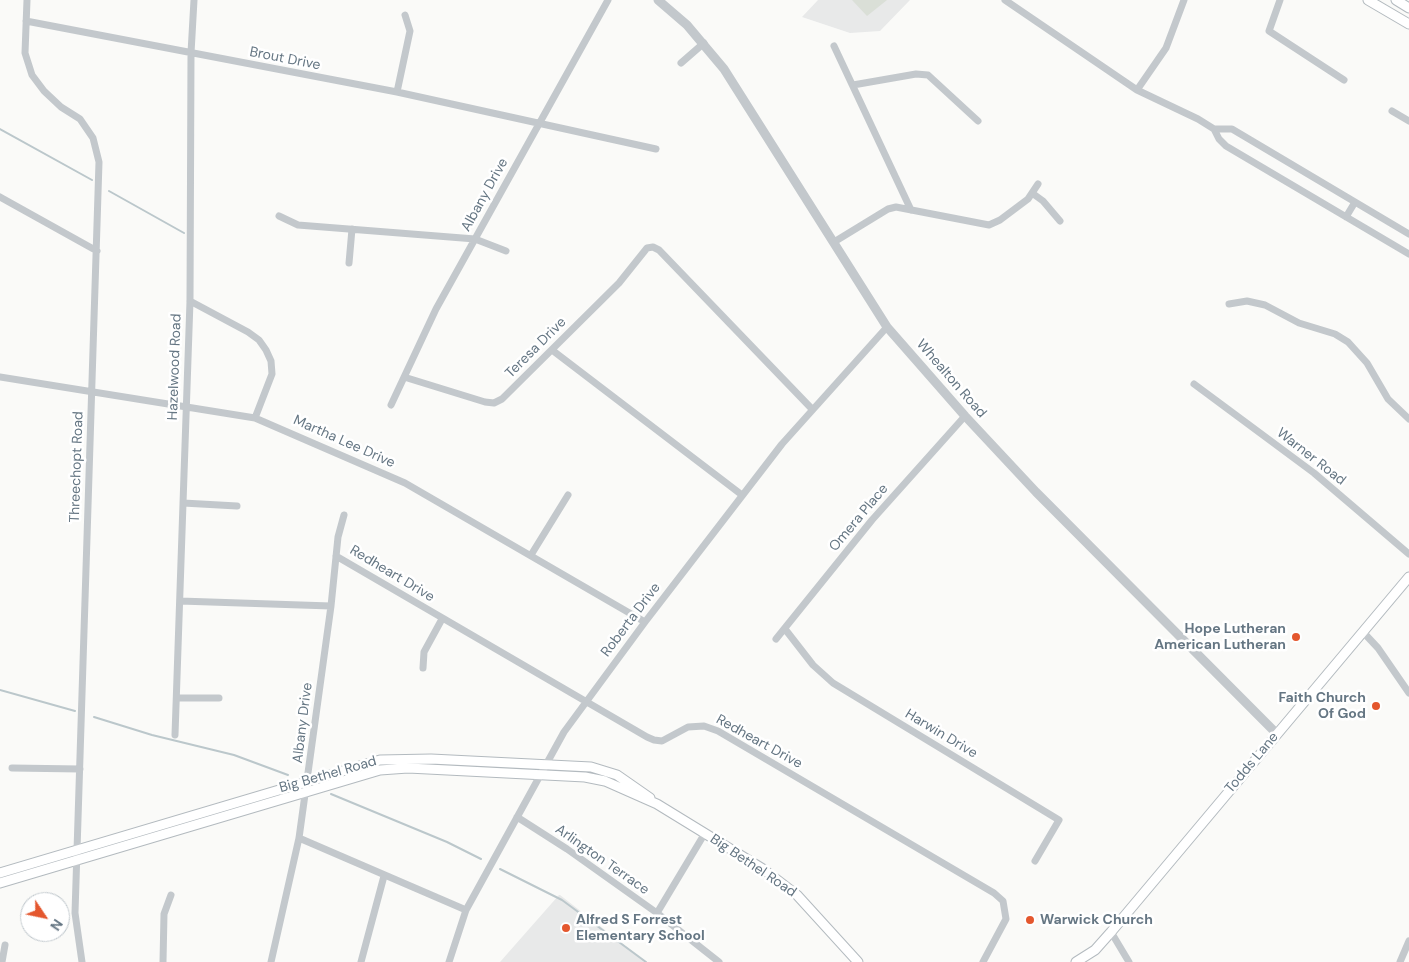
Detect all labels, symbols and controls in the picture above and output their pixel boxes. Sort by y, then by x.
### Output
street label: Brout Drive [248,44,322,74]
street label: Albany Drive [458,155,512,235]
street label: Hazelwood Road [165,313,185,421]
street label: Teresa Drive [502,314,570,382]
street label: Whealton Road [912,336,990,422]
street label: Threechopt Road [67,411,87,523]
street label: Martha Lee Drive [291,412,397,472]
street label: Warner Road [1273,425,1349,489]
street label: Omera Place [826,481,892,555]
street label: Redheart Drive [347,542,437,606]
street label: Roberta Drive [598,580,664,660]
place label: Hope Lutheran American Lutheran [1154,621,1286,654]
marker: Hope Lutheran American Lutheran [1290,631,1302,643]
street label: Albany Drive [290,682,316,764]
place label: Faith Church Of God [1278,690,1366,722]
marker: Faith Church Of God [1370,700,1382,712]
street label: Harwin Drive [902,706,980,762]
street label: Redheart Drive [713,711,805,773]
street label: Todds Lane [1222,729,1282,797]
street label: Big Bethel Road [277,753,379,797]
street label: Arlington Terrace [552,821,652,899]
street label: Big Bethel Road [707,831,799,901]
north arrow [20,892,70,942]
place label: Alfred S Forrest Elementary School [576,912,705,944]
place label: Warwick Church [1040,912,1153,928]
marker: Warwick Church [1024,914,1036,926]
text: N [46,916,67,934]
marker: Alfred S Forrest Elementary School [560,922,572,934]

